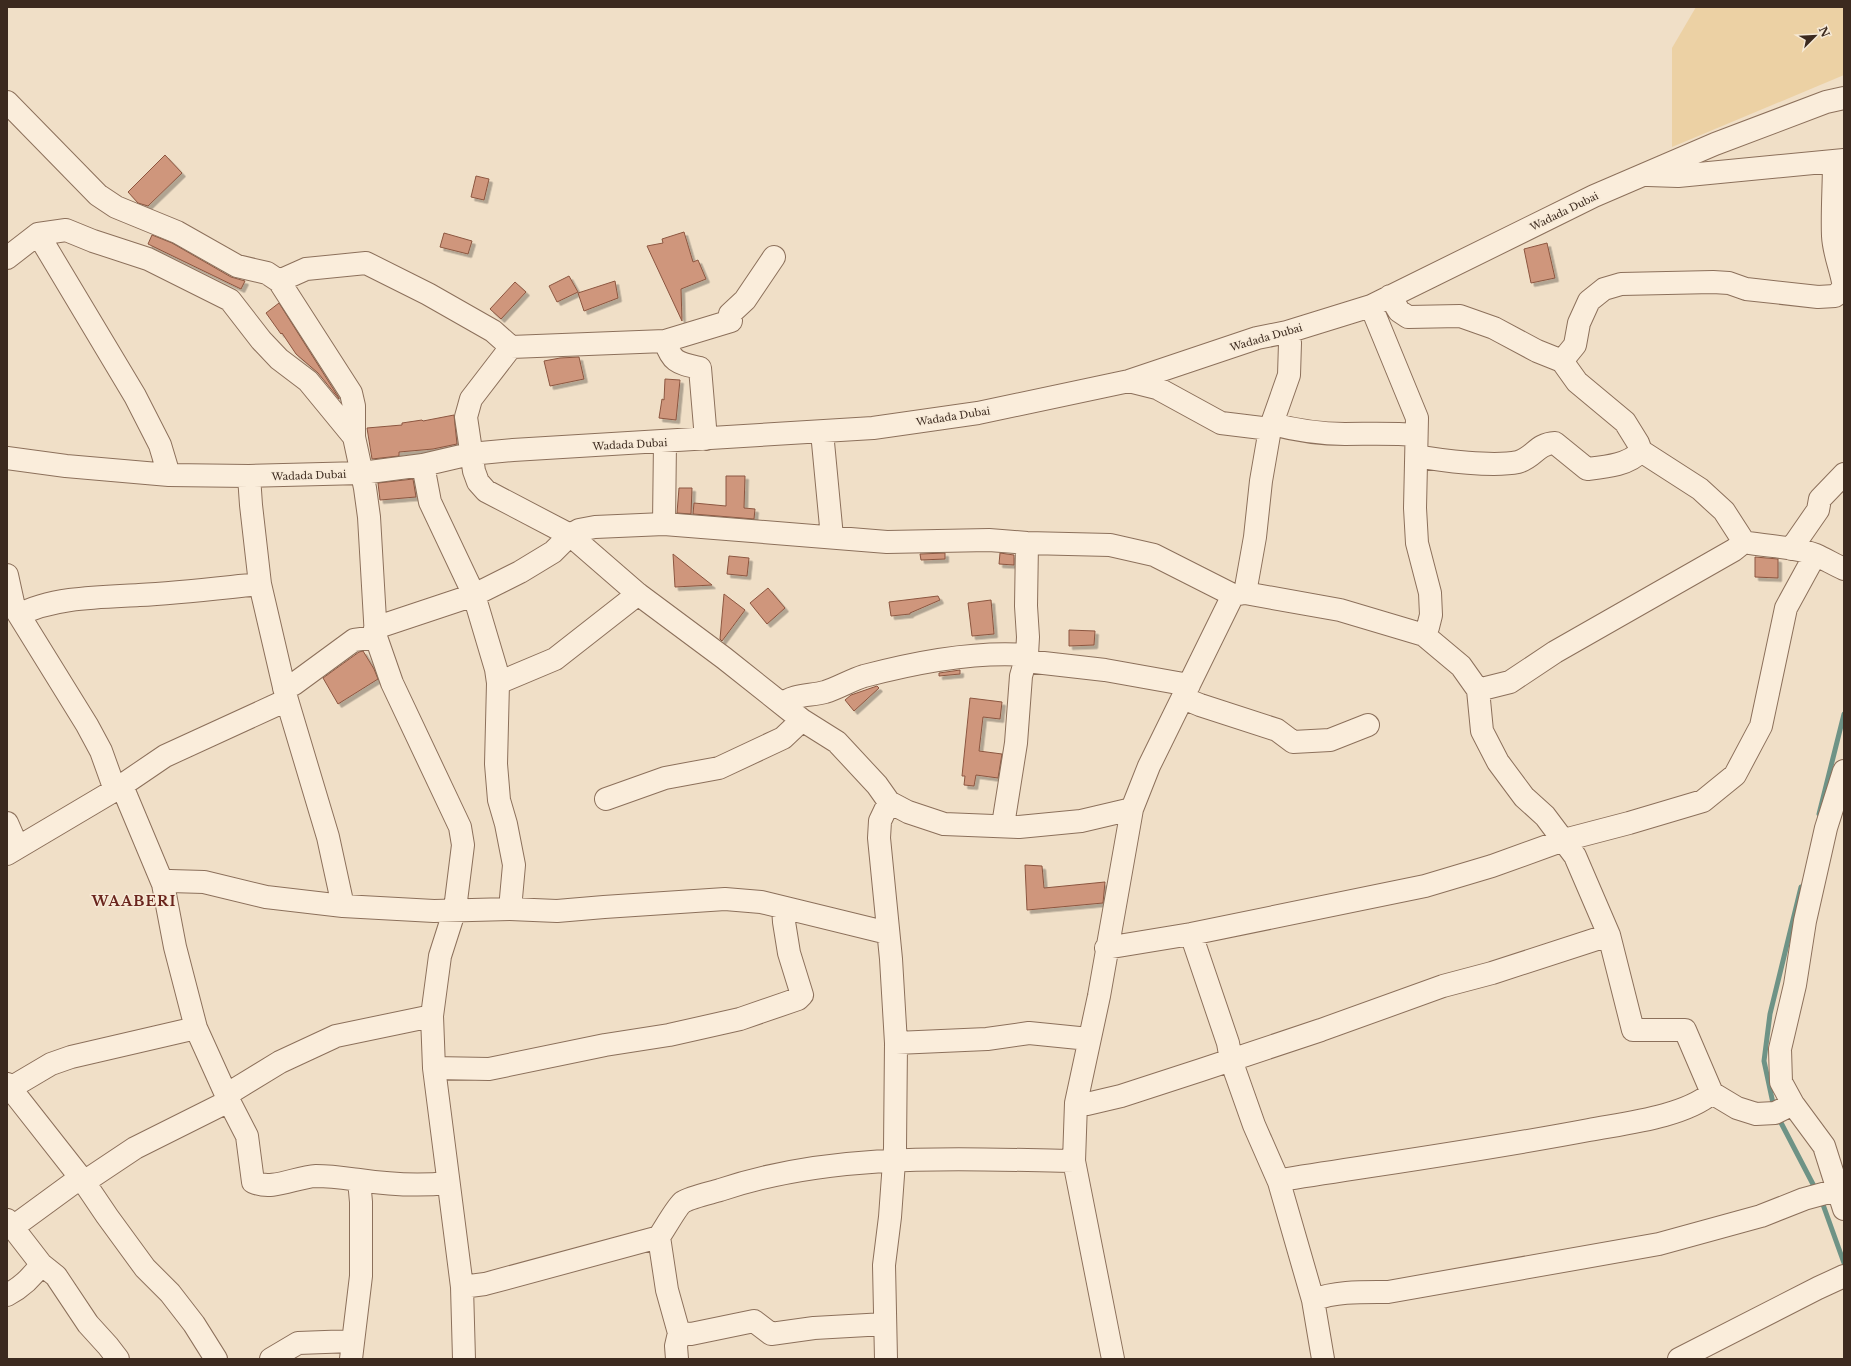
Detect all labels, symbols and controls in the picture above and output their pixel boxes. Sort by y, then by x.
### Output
north arrow [1795,16,1835,56]
text: N [1816,24,1833,40]
street label: Wadada Dubai [1527,189,1601,234]
street label: Wadada Dubai [1227,321,1304,354]
street label: Wadada Dubai [914,404,992,429]
street label: Wadada Dubai [591,436,668,453]
street label: Wadada Dubai [270,468,347,483]
district label: WAABERI [91,892,177,910]

